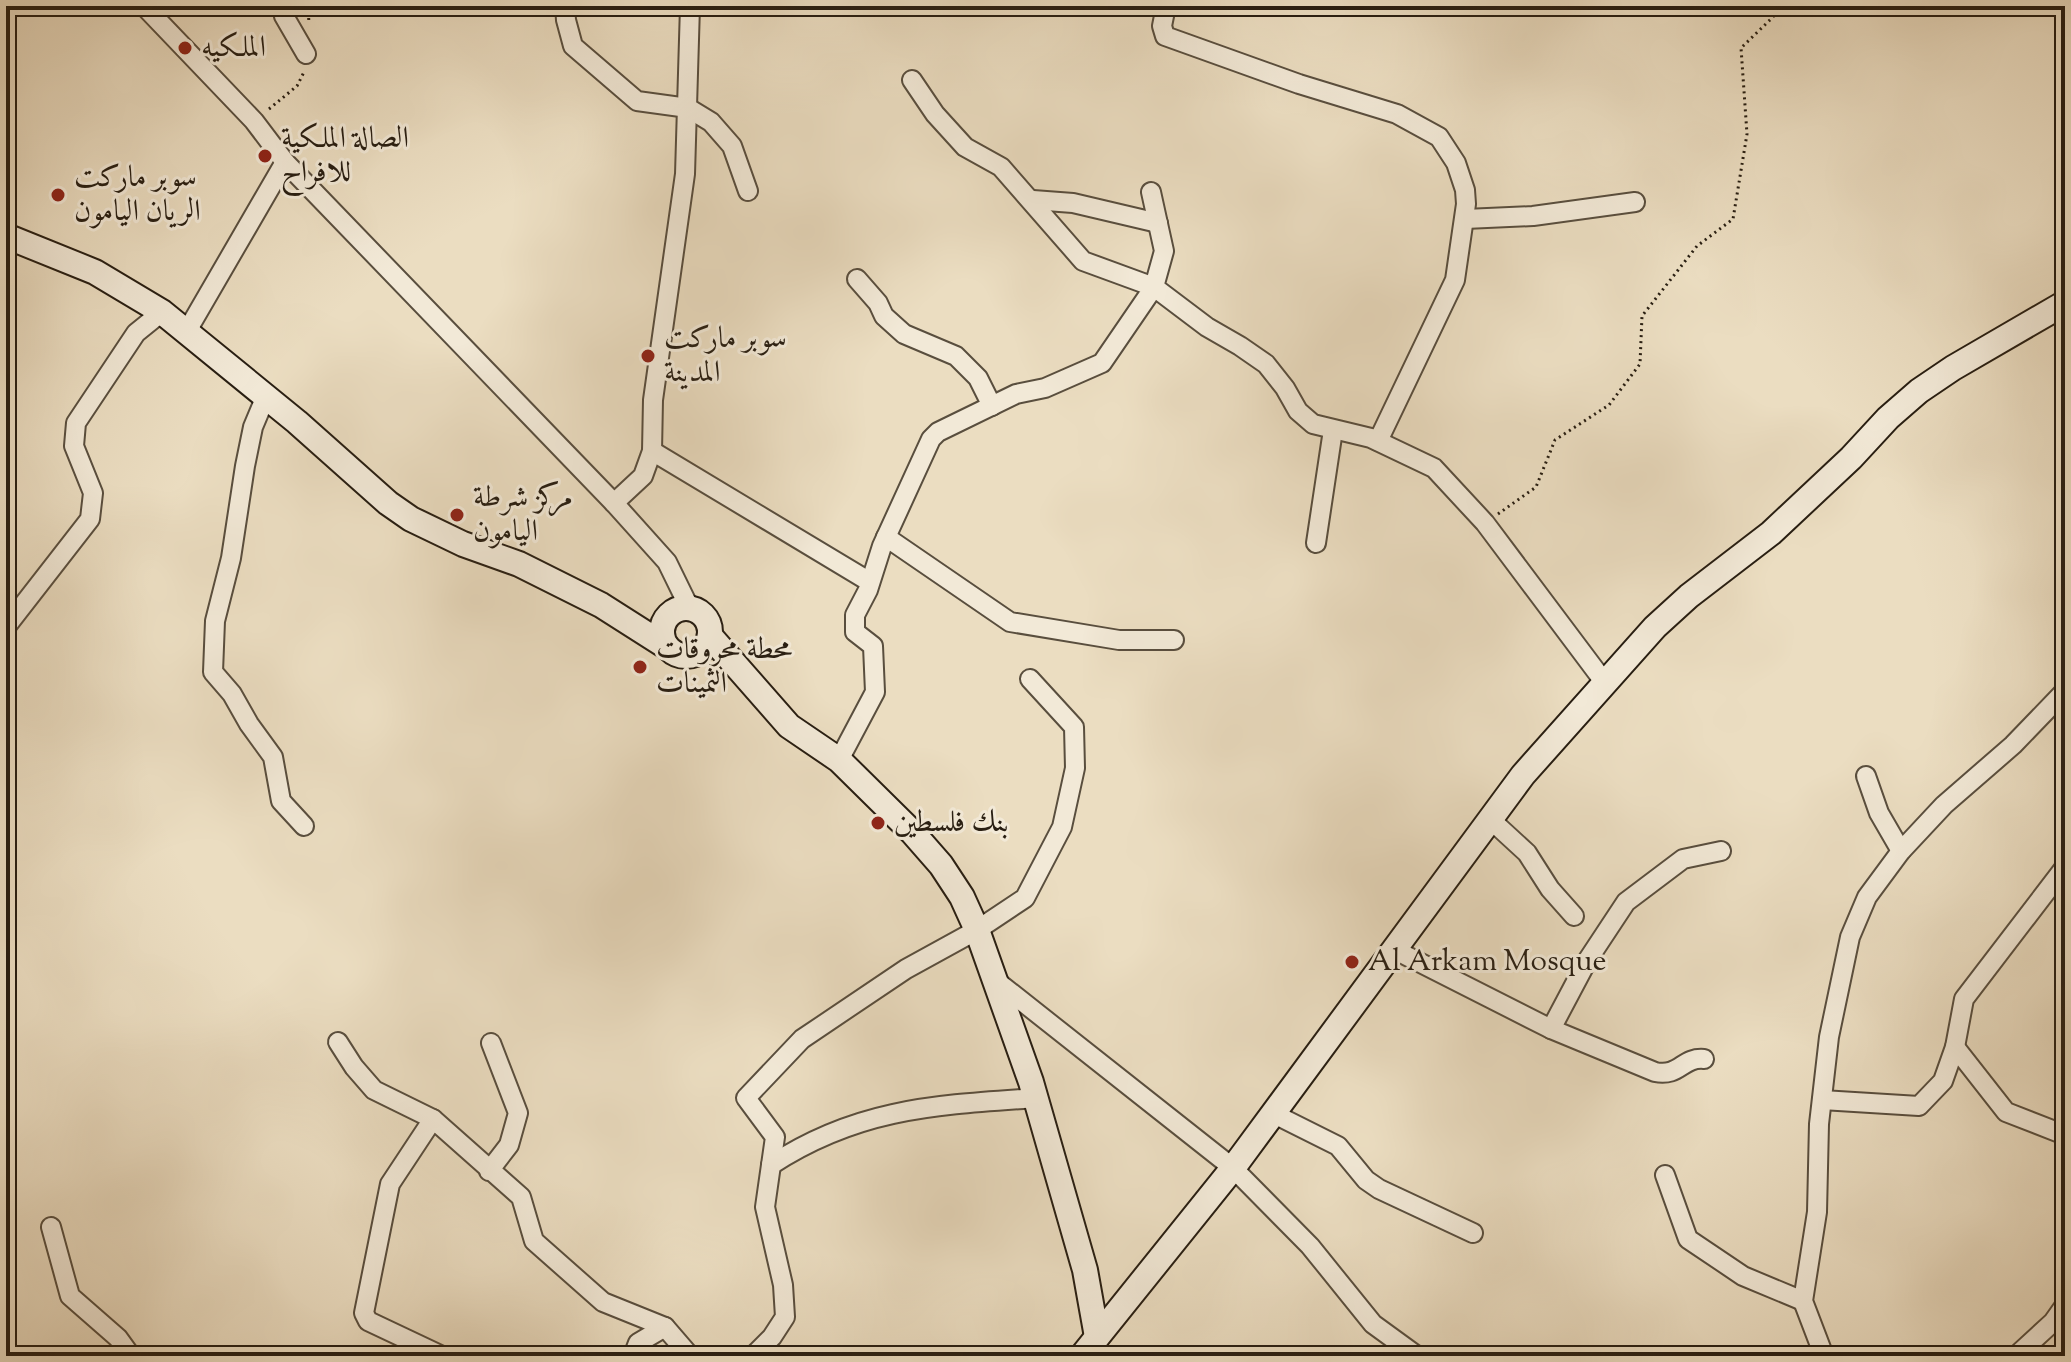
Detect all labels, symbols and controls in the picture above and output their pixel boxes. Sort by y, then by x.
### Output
place label: الملكيه [201,27,266,70]
marker: الملكيه [176,39,194,57]
place label: الصالة الملكية للافراح [281,118,409,197]
marker: الصالة الملكية للافراح [256,147,274,165]
place label: سوبر ماركت الريان اليامون [74,157,201,234]
marker: سوبر ماركت الريان اليامون [49,186,67,204]
place label: سوبر ماركت المدينة [664,318,787,395]
marker: سوبر ماركت المدينة [639,347,657,365]
place label: مركز شرطة اليامون [473,477,573,554]
marker: مركز شرطة اليامون [448,506,466,524]
place label: محطة محروقات الثمينات [656,629,792,706]
marker: محطة محروقات الثمينات [631,658,649,676]
place label: بنك فلسطين [894,802,1009,845]
marker: بنك فلسطين [869,814,887,832]
place label: Al Arkam Mosque [1368,941,1606,984]
marker: Al Arkam Mosque [1343,953,1361,971]

